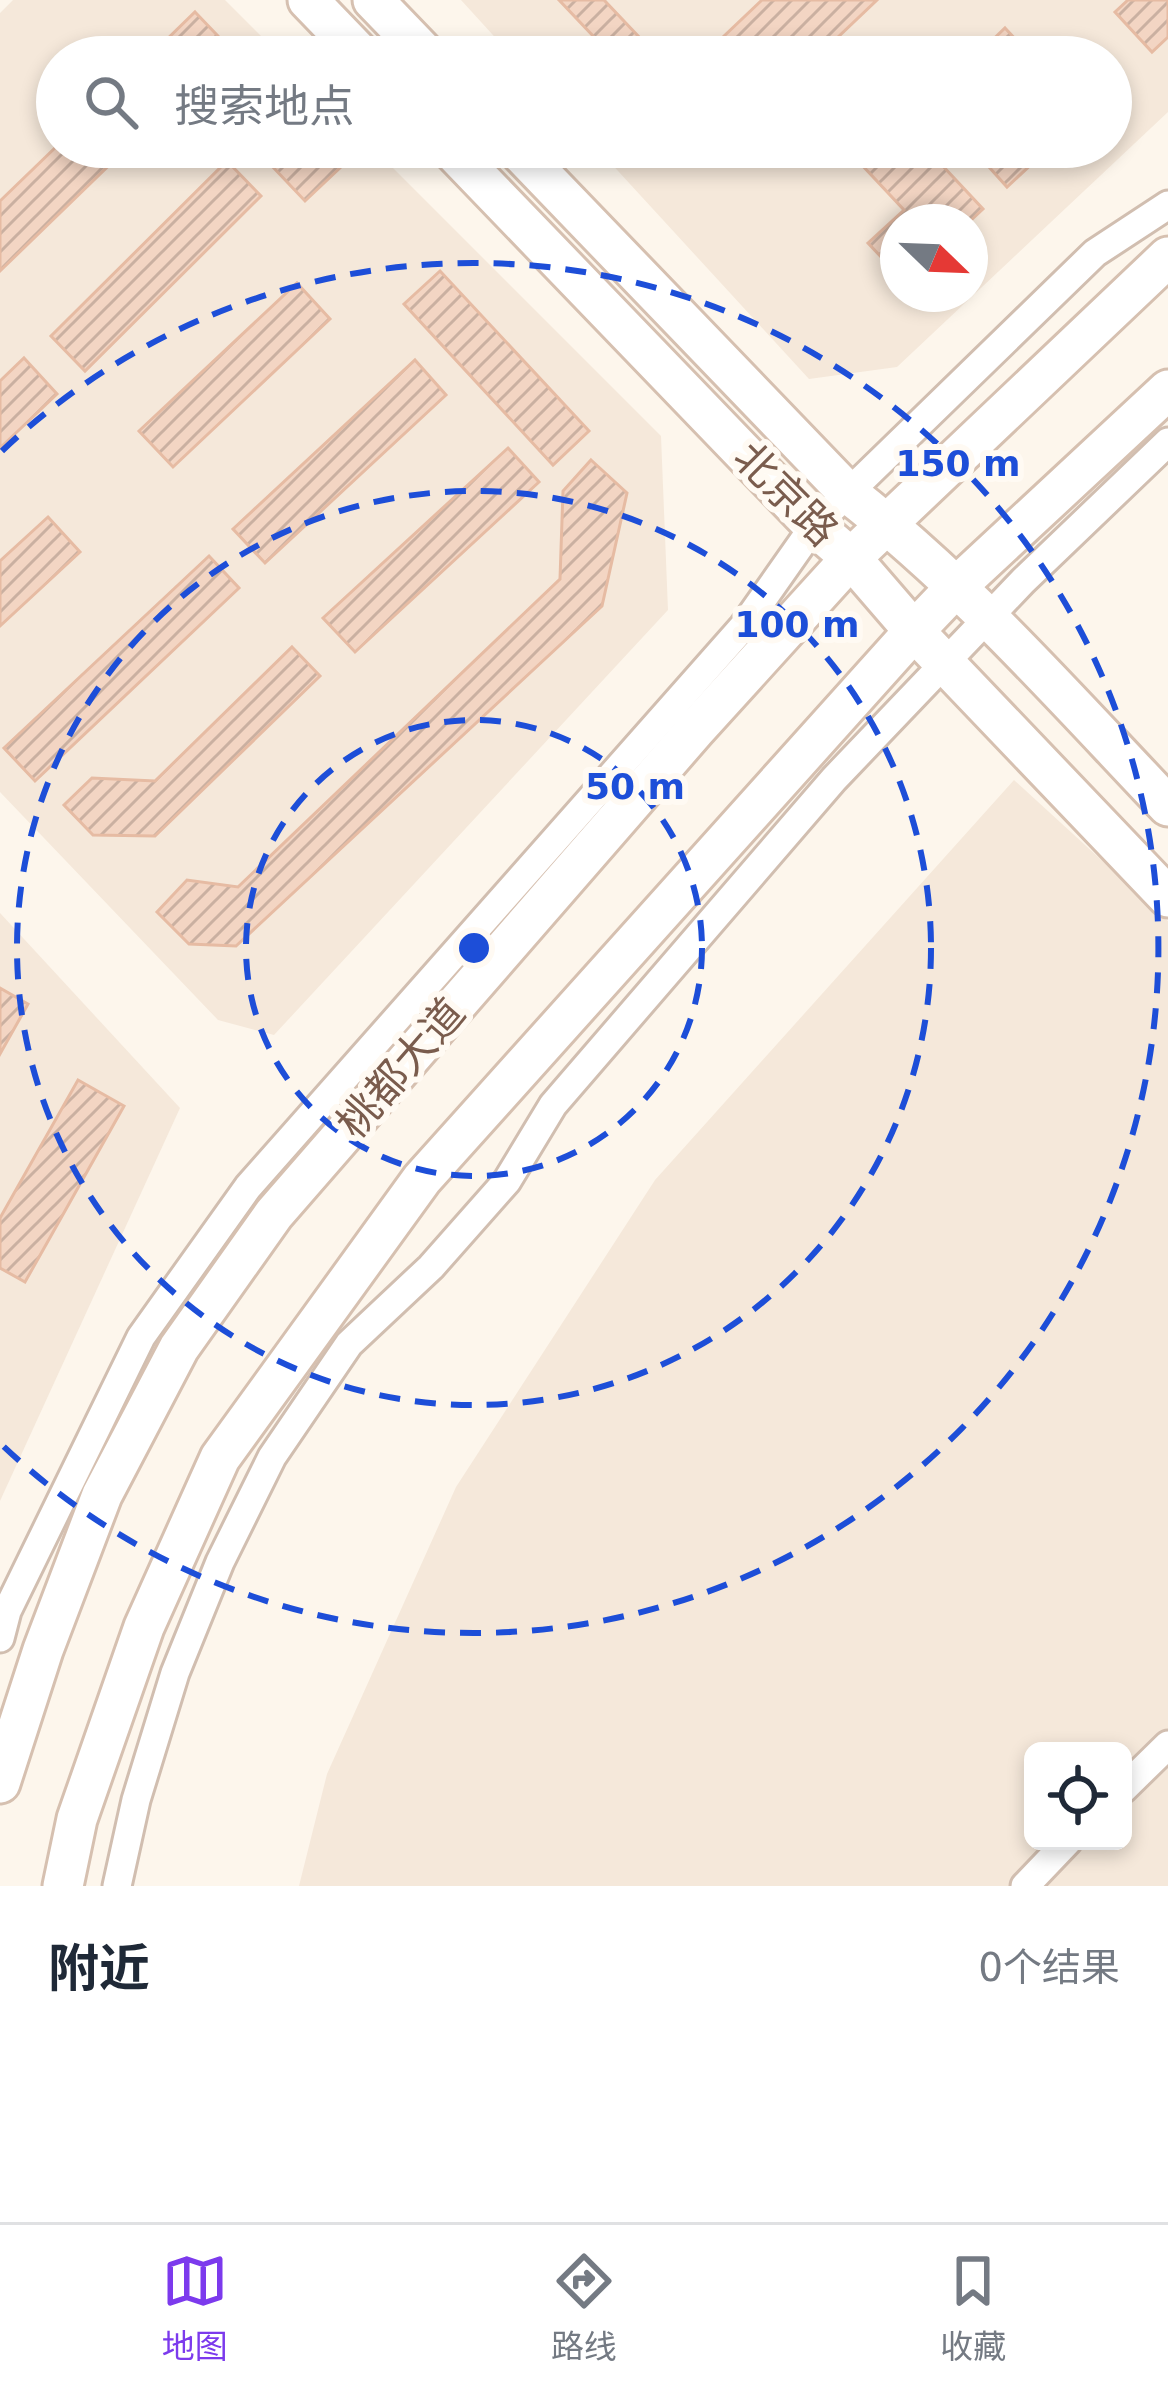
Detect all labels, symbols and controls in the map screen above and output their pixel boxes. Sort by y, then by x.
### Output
search box [36,36,1132,168]
icon: search [78,69,144,135]
text: 搜索地点 [174,80,354,133]
north arrow [880,204,988,312]
street label: 北京路 [724,432,848,556]
text: 150 m [895,443,1021,484]
text: 100 m [734,604,860,645]
text: 50 m [585,766,685,807]
centre of rings [453,927,495,969]
street label: 桃都大道 [327,989,475,1147]
map controls [1024,1742,1132,1850]
button: locate [1024,1742,1132,1850]
text: 附近 [48,1939,150,1998]
text: 0个结果 [978,1945,1120,1990]
tab: 地图 [162,2248,228,2368]
tab: 路线 [551,2248,617,2368]
tab: 收藏 [940,2248,1006,2368]

